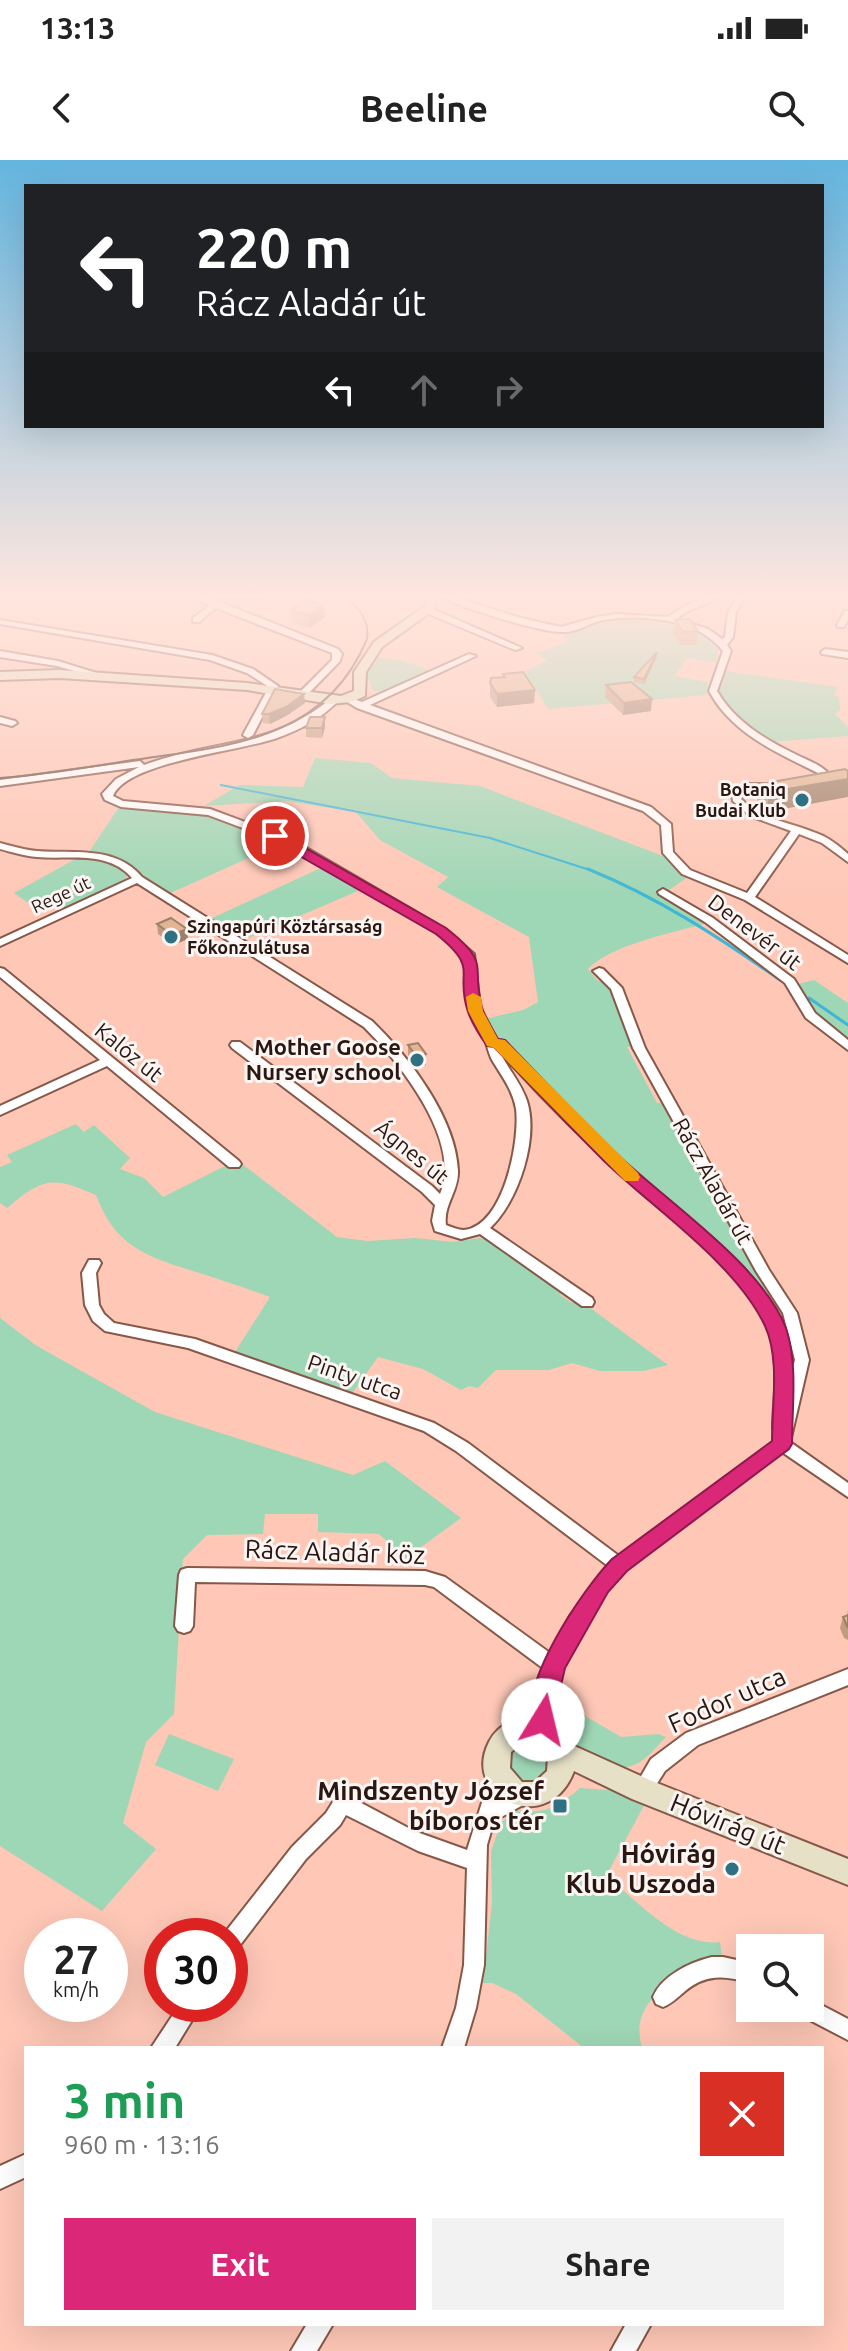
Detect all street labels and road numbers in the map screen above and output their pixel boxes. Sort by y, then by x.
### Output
street label: Rege út [28,872,93,916]
street label: Denevér út [704,889,807,975]
street label: Kalóz út [91,1017,168,1087]
street label: Rácz Aladár út [668,1113,759,1249]
street label: Ágnes út [370,1114,455,1189]
street label: Pinty utca [305,1349,406,1404]
street label: Rácz Aladár köz [244,1534,426,1569]
street label: Fodor utca [664,1661,790,1738]
street label: Hóvirág út [666,1787,790,1860]

